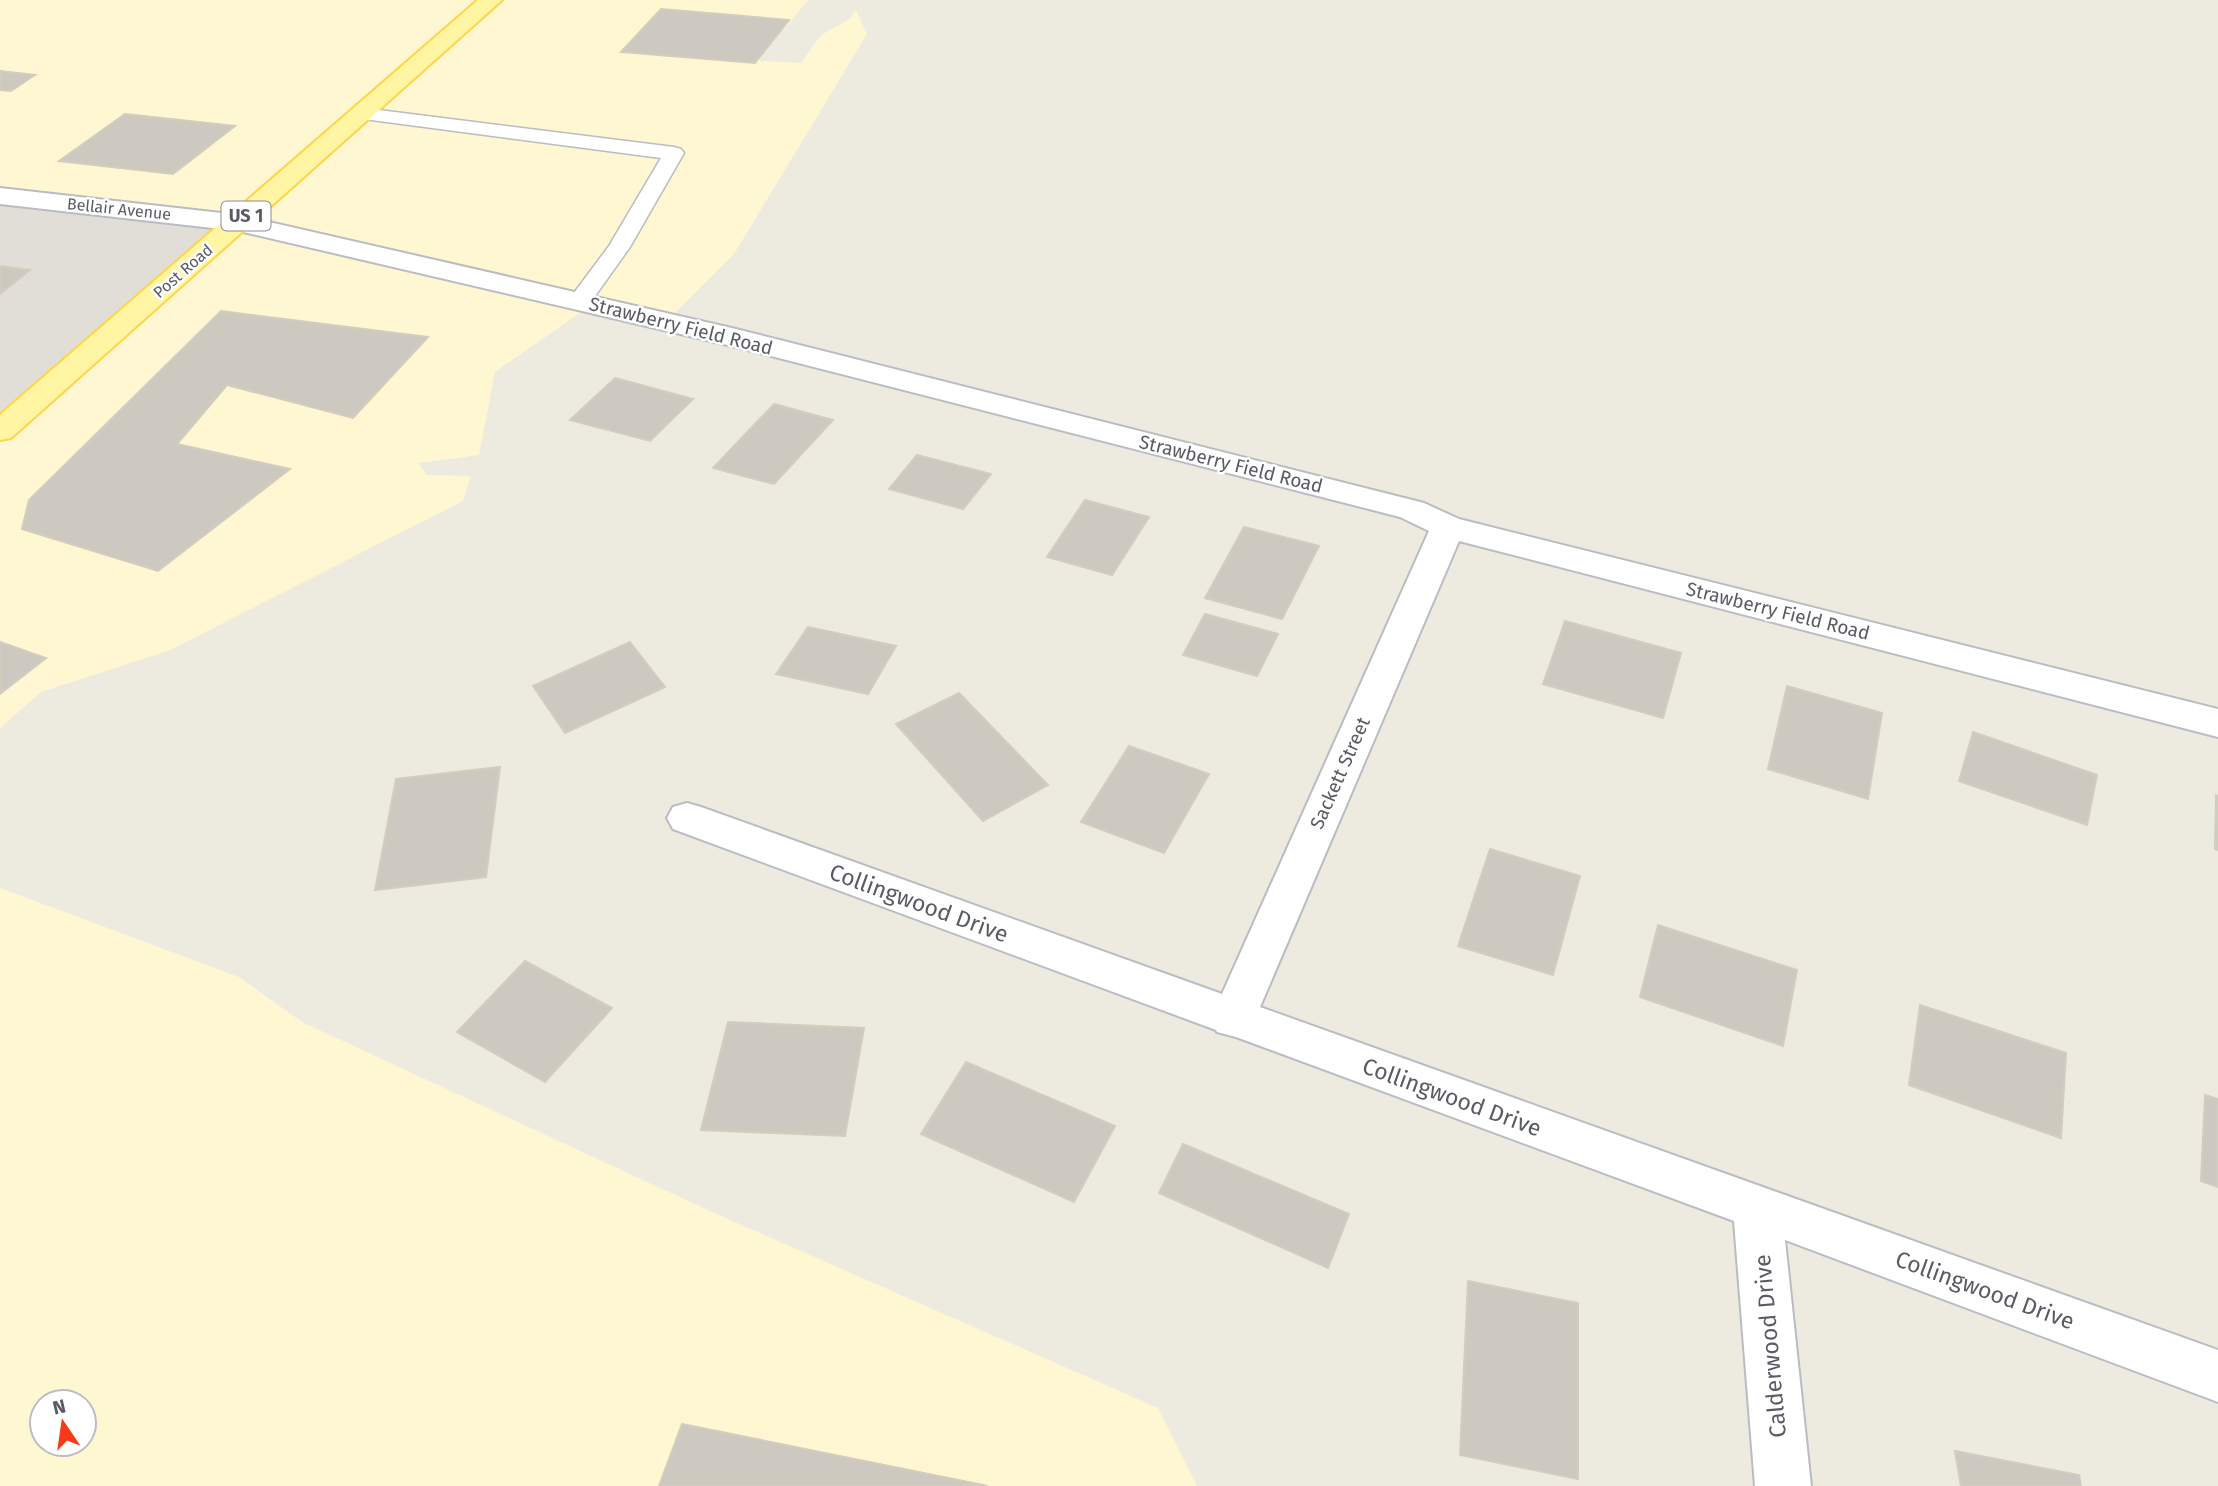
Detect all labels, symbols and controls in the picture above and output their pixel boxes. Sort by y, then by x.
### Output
street label: Bellair Avenue [66,194,172,224]
road number: US 1 [222,202,270,230]
street label: Post Road [149,240,217,302]
street label: Strawberry Field Road [587,292,775,360]
street label: Strawberry Field Road [1137,430,1325,498]
street label: Strawberry Field Road [1684,577,1872,645]
street label: Sackett Street [1305,713,1375,832]
street label: Collingwood Drive [826,858,1012,948]
street label: Collingwood Drive [1359,1052,1545,1142]
street label: Collingwood Drive [1892,1245,2078,1335]
street label: Calderwood Drive [1748,1253,1792,1439]
north arrow [28,1388,98,1458]
text: N [51,1394,68,1420]

